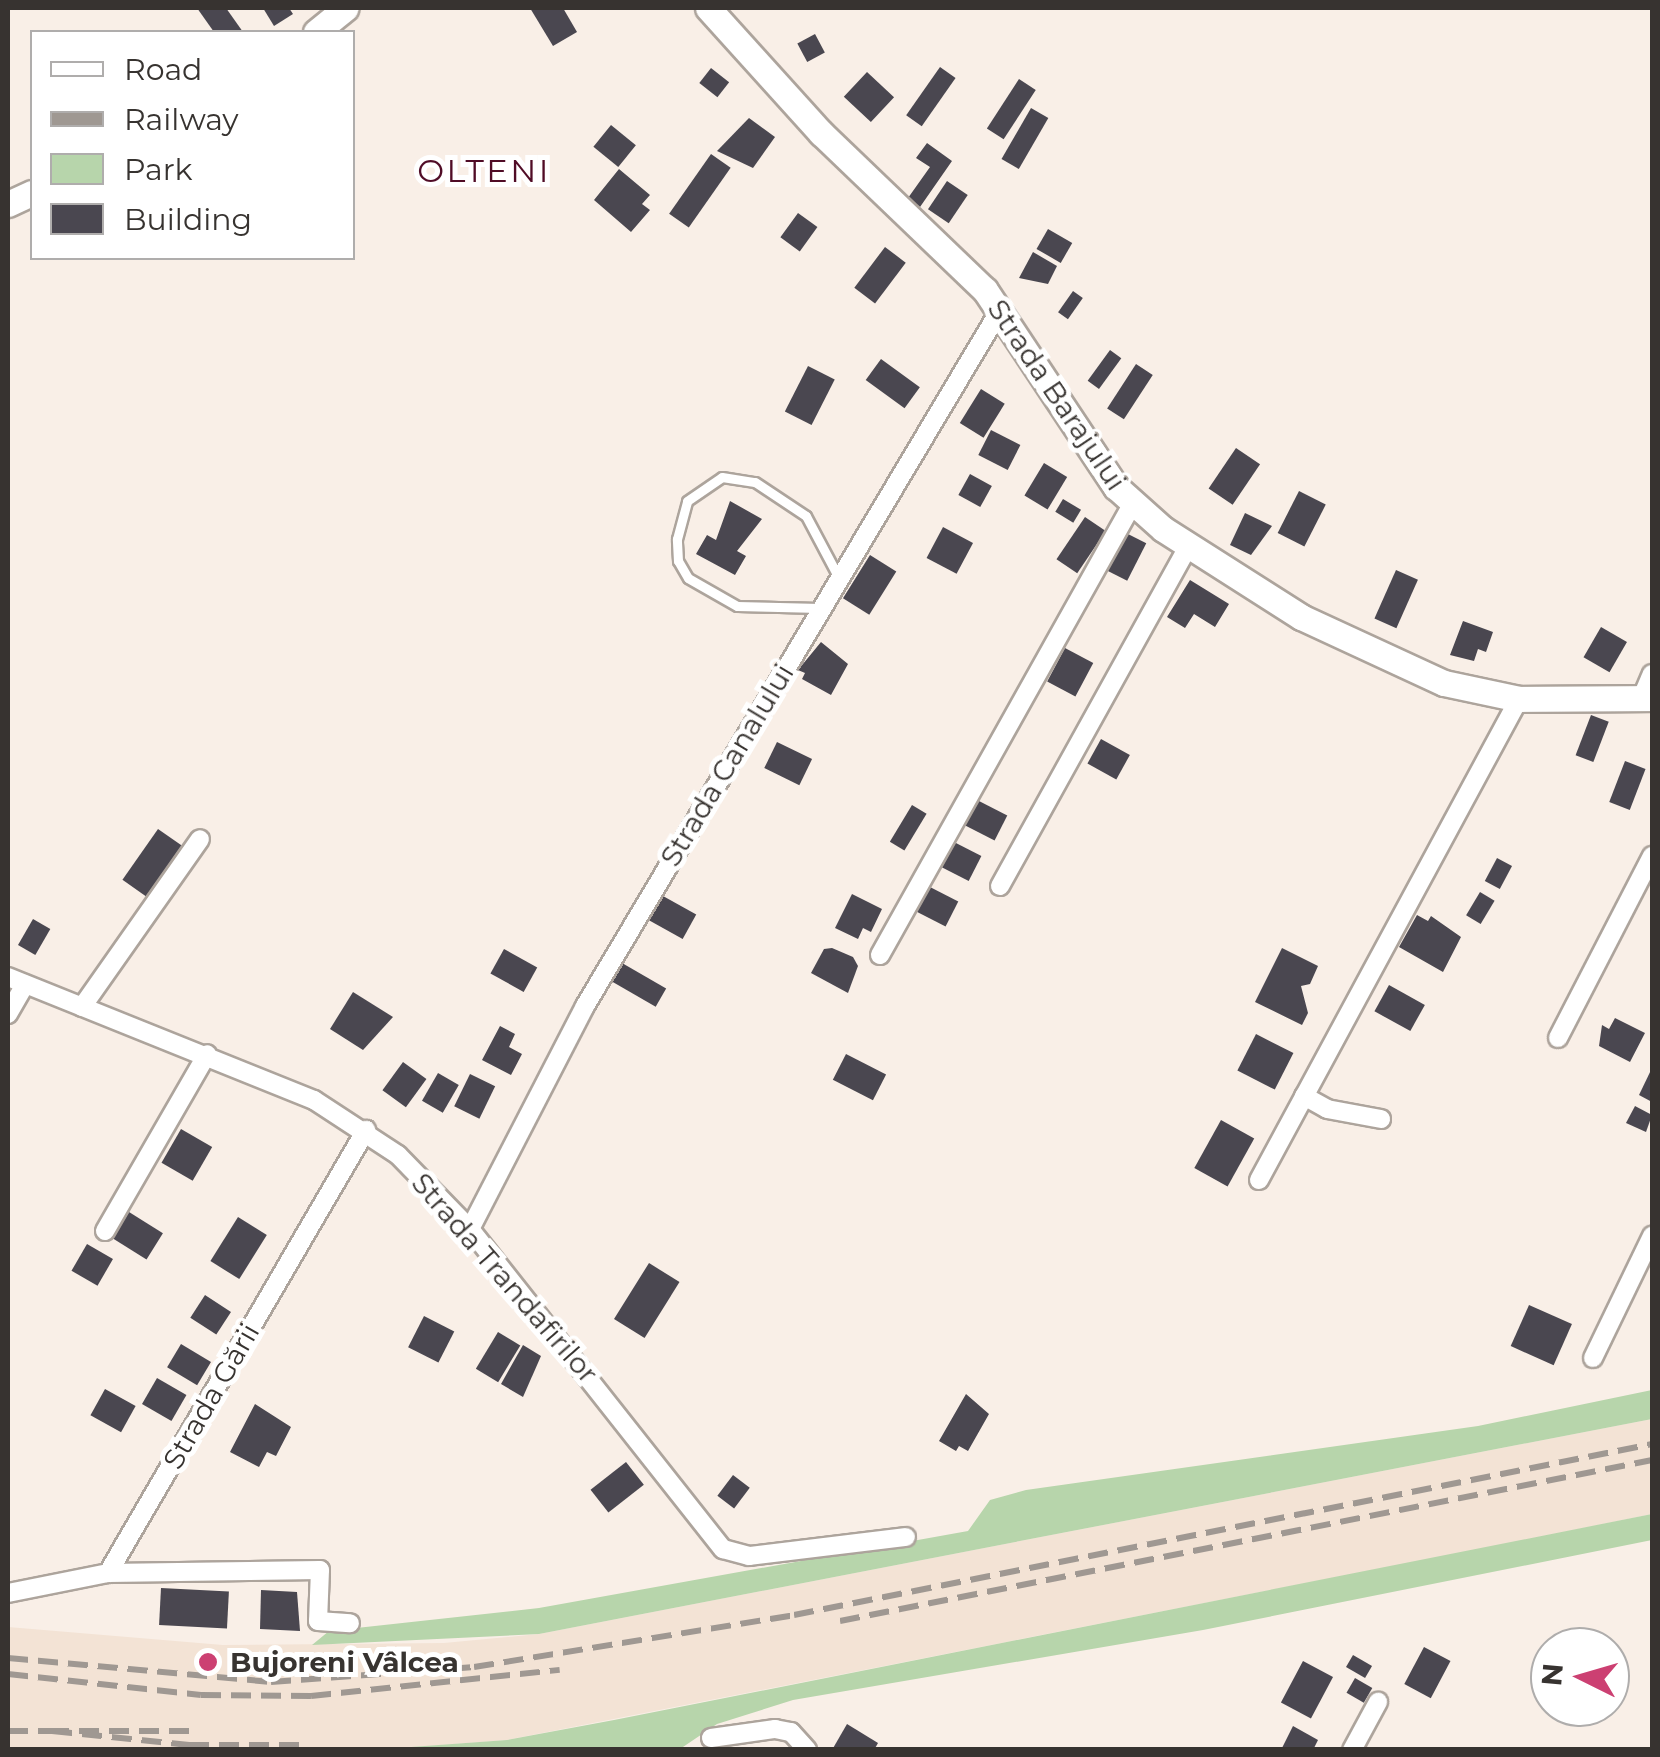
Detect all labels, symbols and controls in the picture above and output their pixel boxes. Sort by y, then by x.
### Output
legend [30,30,355,260]
text: Road [124,51,202,88]
text: Railway [124,101,239,138]
text: Park [124,151,193,188]
district label: OLTENI [417,152,551,190]
text: Building [124,201,252,238]
street label: Strada Barajului [981,293,1133,497]
street label: Strada Canalului [653,658,801,872]
street label: Strada Trandafirilor [405,1166,605,1390]
street label: Strada Gării [156,1317,266,1475]
north arrow [1530,1627,1630,1727]
place label: Bujoreni Vâlcea [230,1645,459,1679]
marker: Bujoreni Vâlcea [195,1649,221,1675]
text: N [1534,1662,1570,1687]

